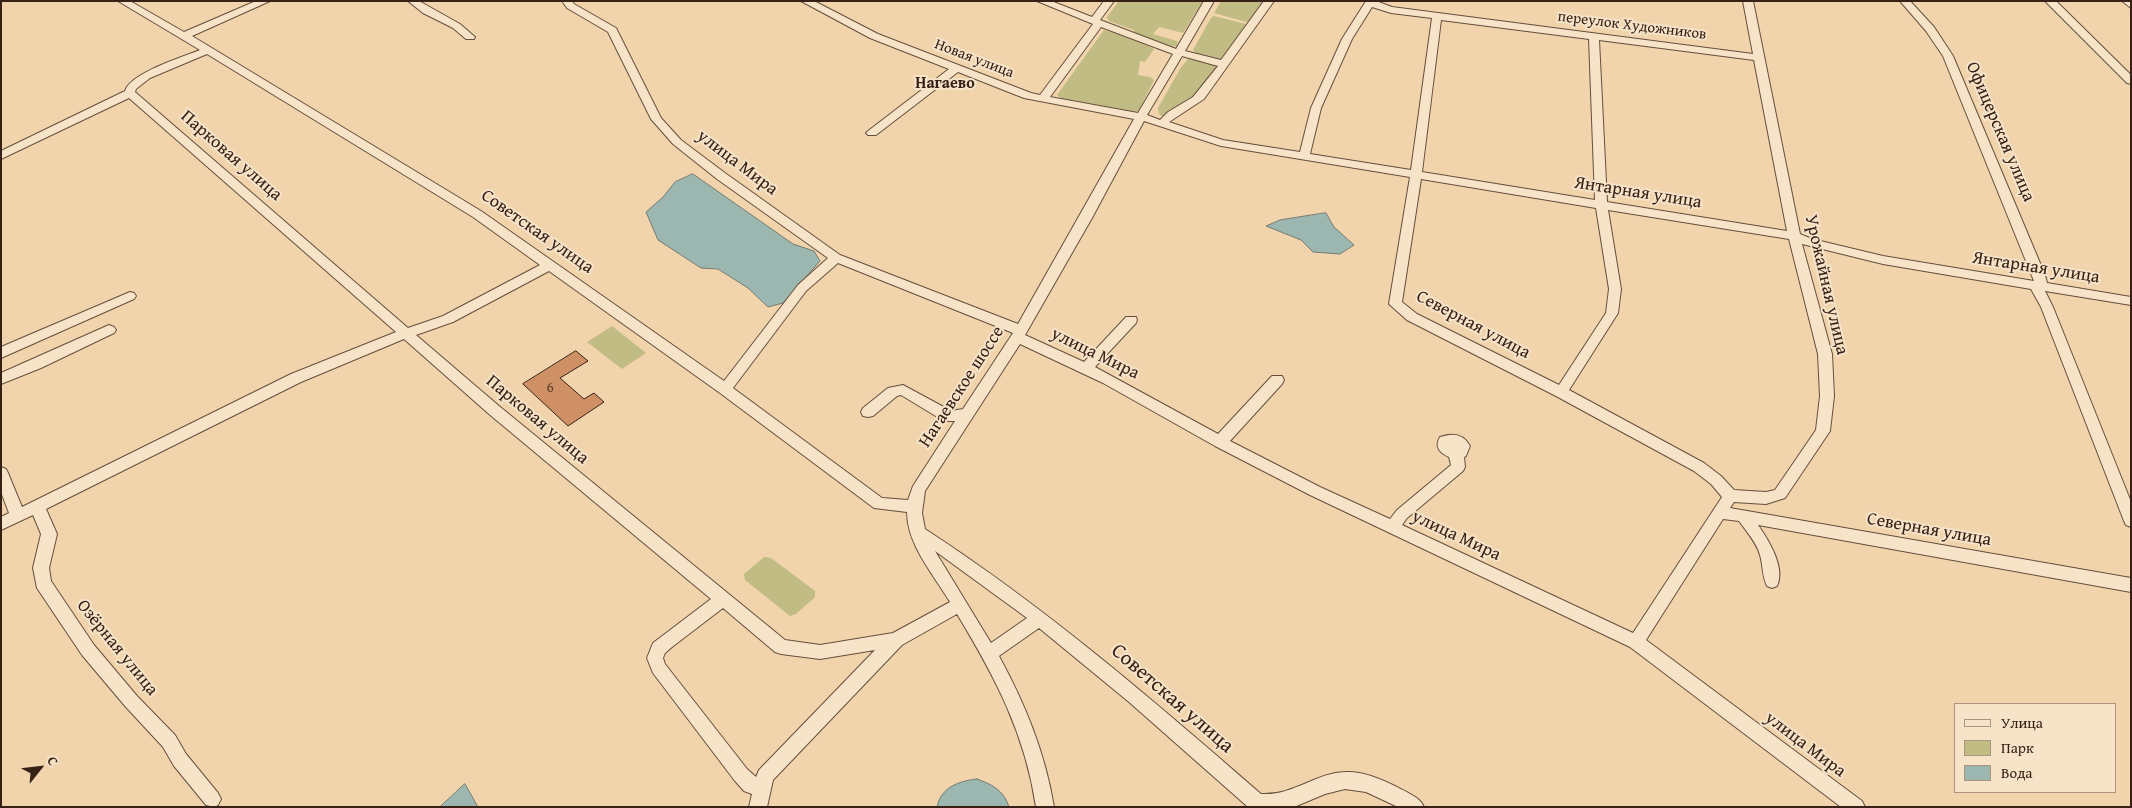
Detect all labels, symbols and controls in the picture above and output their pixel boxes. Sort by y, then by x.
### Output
street label: переулок Художников [1557,8,1707,44]
street label: Новая улица [932,36,1016,82]
street label: Офицерская улица [1961,59,2039,205]
district label: Нагаево [915,74,975,94]
street label: Парковая улица [176,106,286,206]
street label: улица Мира [692,126,782,200]
street label: Янтарная улица [1573,172,1703,214]
street label: Советская улица [477,185,597,279]
street label: Урожайная улица [1799,213,1853,357]
street label: Янтарная улица [1971,247,2101,289]
street label: Северная улица [1412,286,1534,364]
street label: Нагаевское шоссе [915,322,1009,452]
street label: улица Мира [1047,323,1143,385]
street label: Парковая улица [481,371,593,469]
house number: 6 [546,379,554,397]
street label: улица Мира [1408,506,1504,566]
street label: Северная улица [1865,508,1993,552]
street label: Озёрная улица [72,596,162,700]
street label: Советская улица [1105,639,1239,759]
legend [1954,703,2117,793]
street label: улица Мира [1760,708,1850,782]
text: Улица [2001,712,2043,733]
text: Парк [2001,737,2034,758]
north arrow [15,743,65,793]
text: С [42,752,64,769]
text: Вода [2001,762,2032,783]

